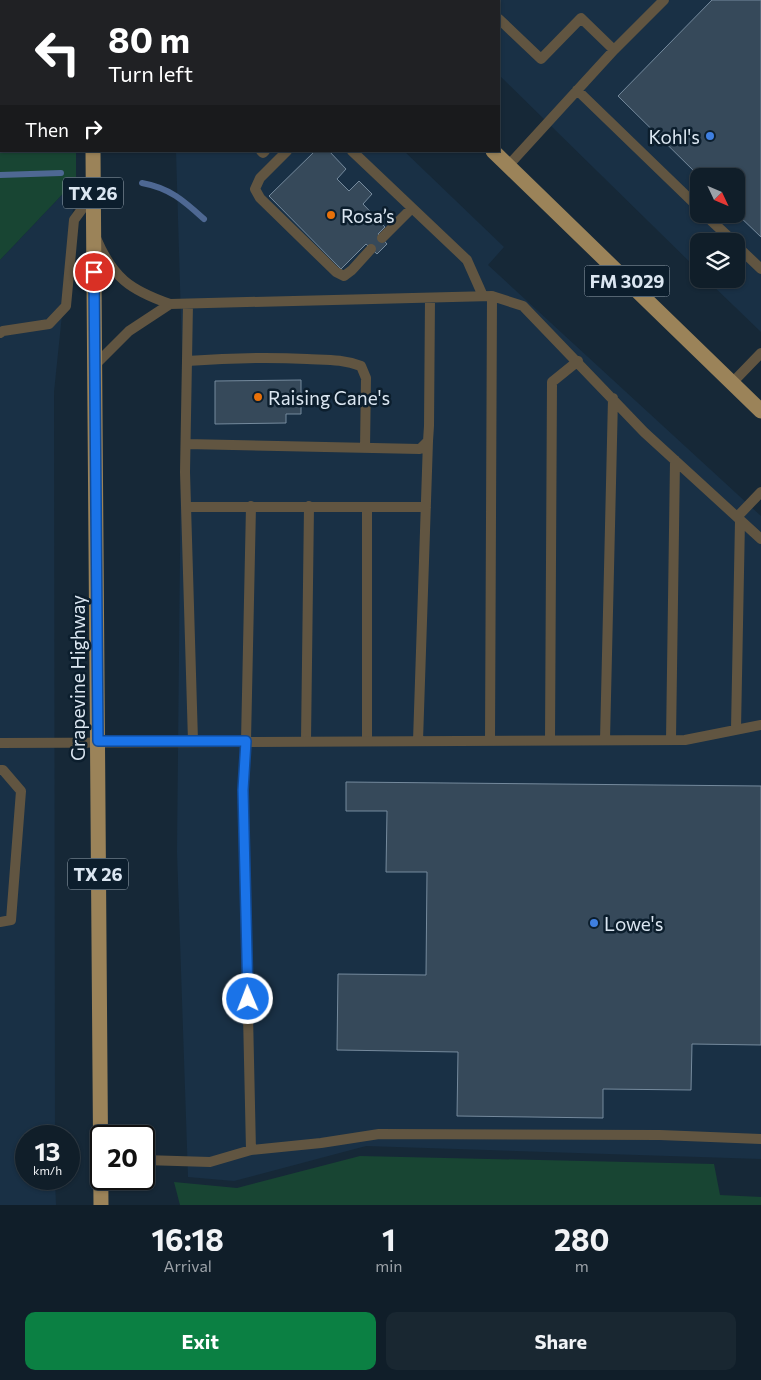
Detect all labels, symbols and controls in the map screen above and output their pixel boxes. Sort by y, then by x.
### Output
text: 80 m [108,17,190,60]
icon: left [25,20,90,85]
text: Turn left [108,60,193,87]
icon: right [79,115,107,143]
text: Then [25,118,69,141]
place label: Kohl's [648,125,700,148]
marker: Kohl's [704,130,716,142]
north arrow [690,168,745,222]
map controls [690,168,745,288]
road number: TX 26 [63,178,123,208]
place label: Rosa’s [341,204,395,227]
marker: Rosa’s [325,209,337,221]
button: layers [690,233,745,288]
pin [73,251,115,293]
icon: arrive [80,258,108,286]
road number: FM 3029 [584,266,670,296]
place label: Raising Cane's [268,386,390,409]
marker: Raising Cane's [252,391,264,403]
street label: Grapevine Highway [66,595,89,761]
road number: TX 26 [68,859,128,890]
place label: Lowe's [604,912,663,935]
marker: Lowe's [588,917,600,929]
position arrow [221,972,273,1024]
speed limit sign: 20 [90,1125,155,1190]
text: 13 [35,1136,60,1166]
text: km/h [33,1163,62,1177]
text: 16:18 [152,1220,224,1257]
text: 1 [382,1220,396,1257]
text: 280 [554,1220,609,1257]
text: Arrival [163,1256,212,1275]
text: min [375,1256,403,1275]
text: m [575,1256,589,1275]
button: Exit [25,1312,376,1370]
button: Share [386,1312,736,1370]

